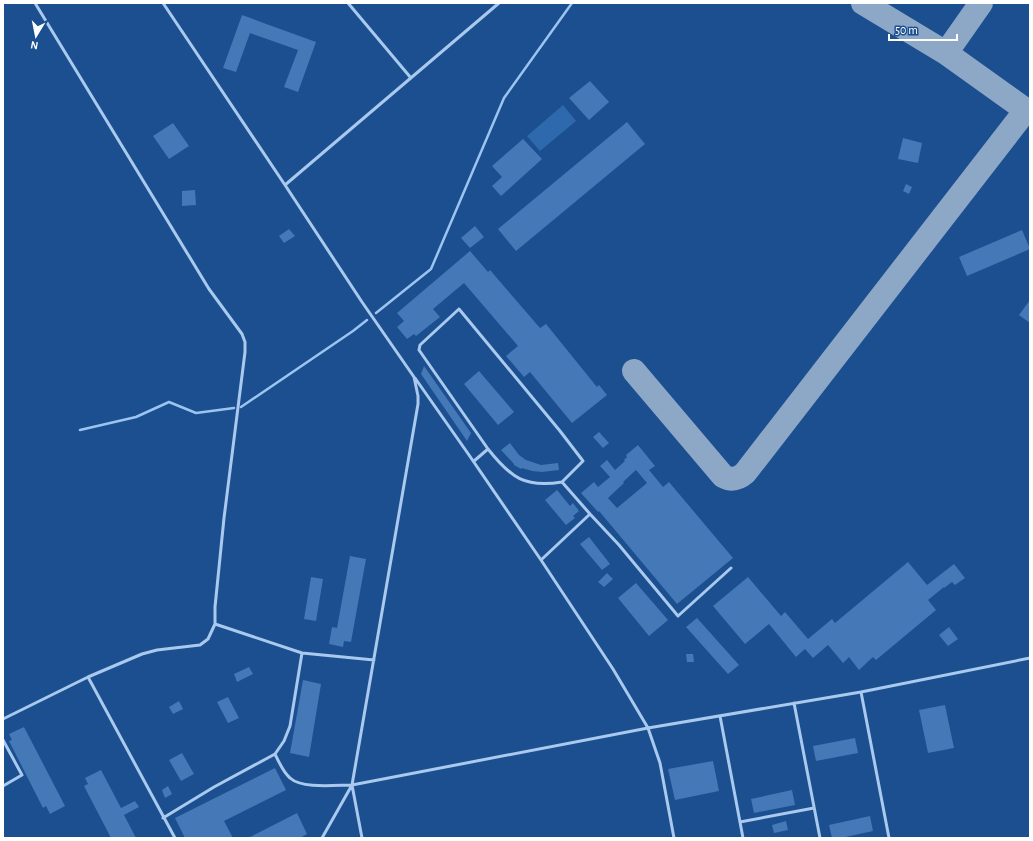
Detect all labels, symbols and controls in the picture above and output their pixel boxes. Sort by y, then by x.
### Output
north arrow [16,16,56,56]
scale bar [889,16,957,42]
text: 50 m [895,24,918,36]
text: N [30,39,39,51]

